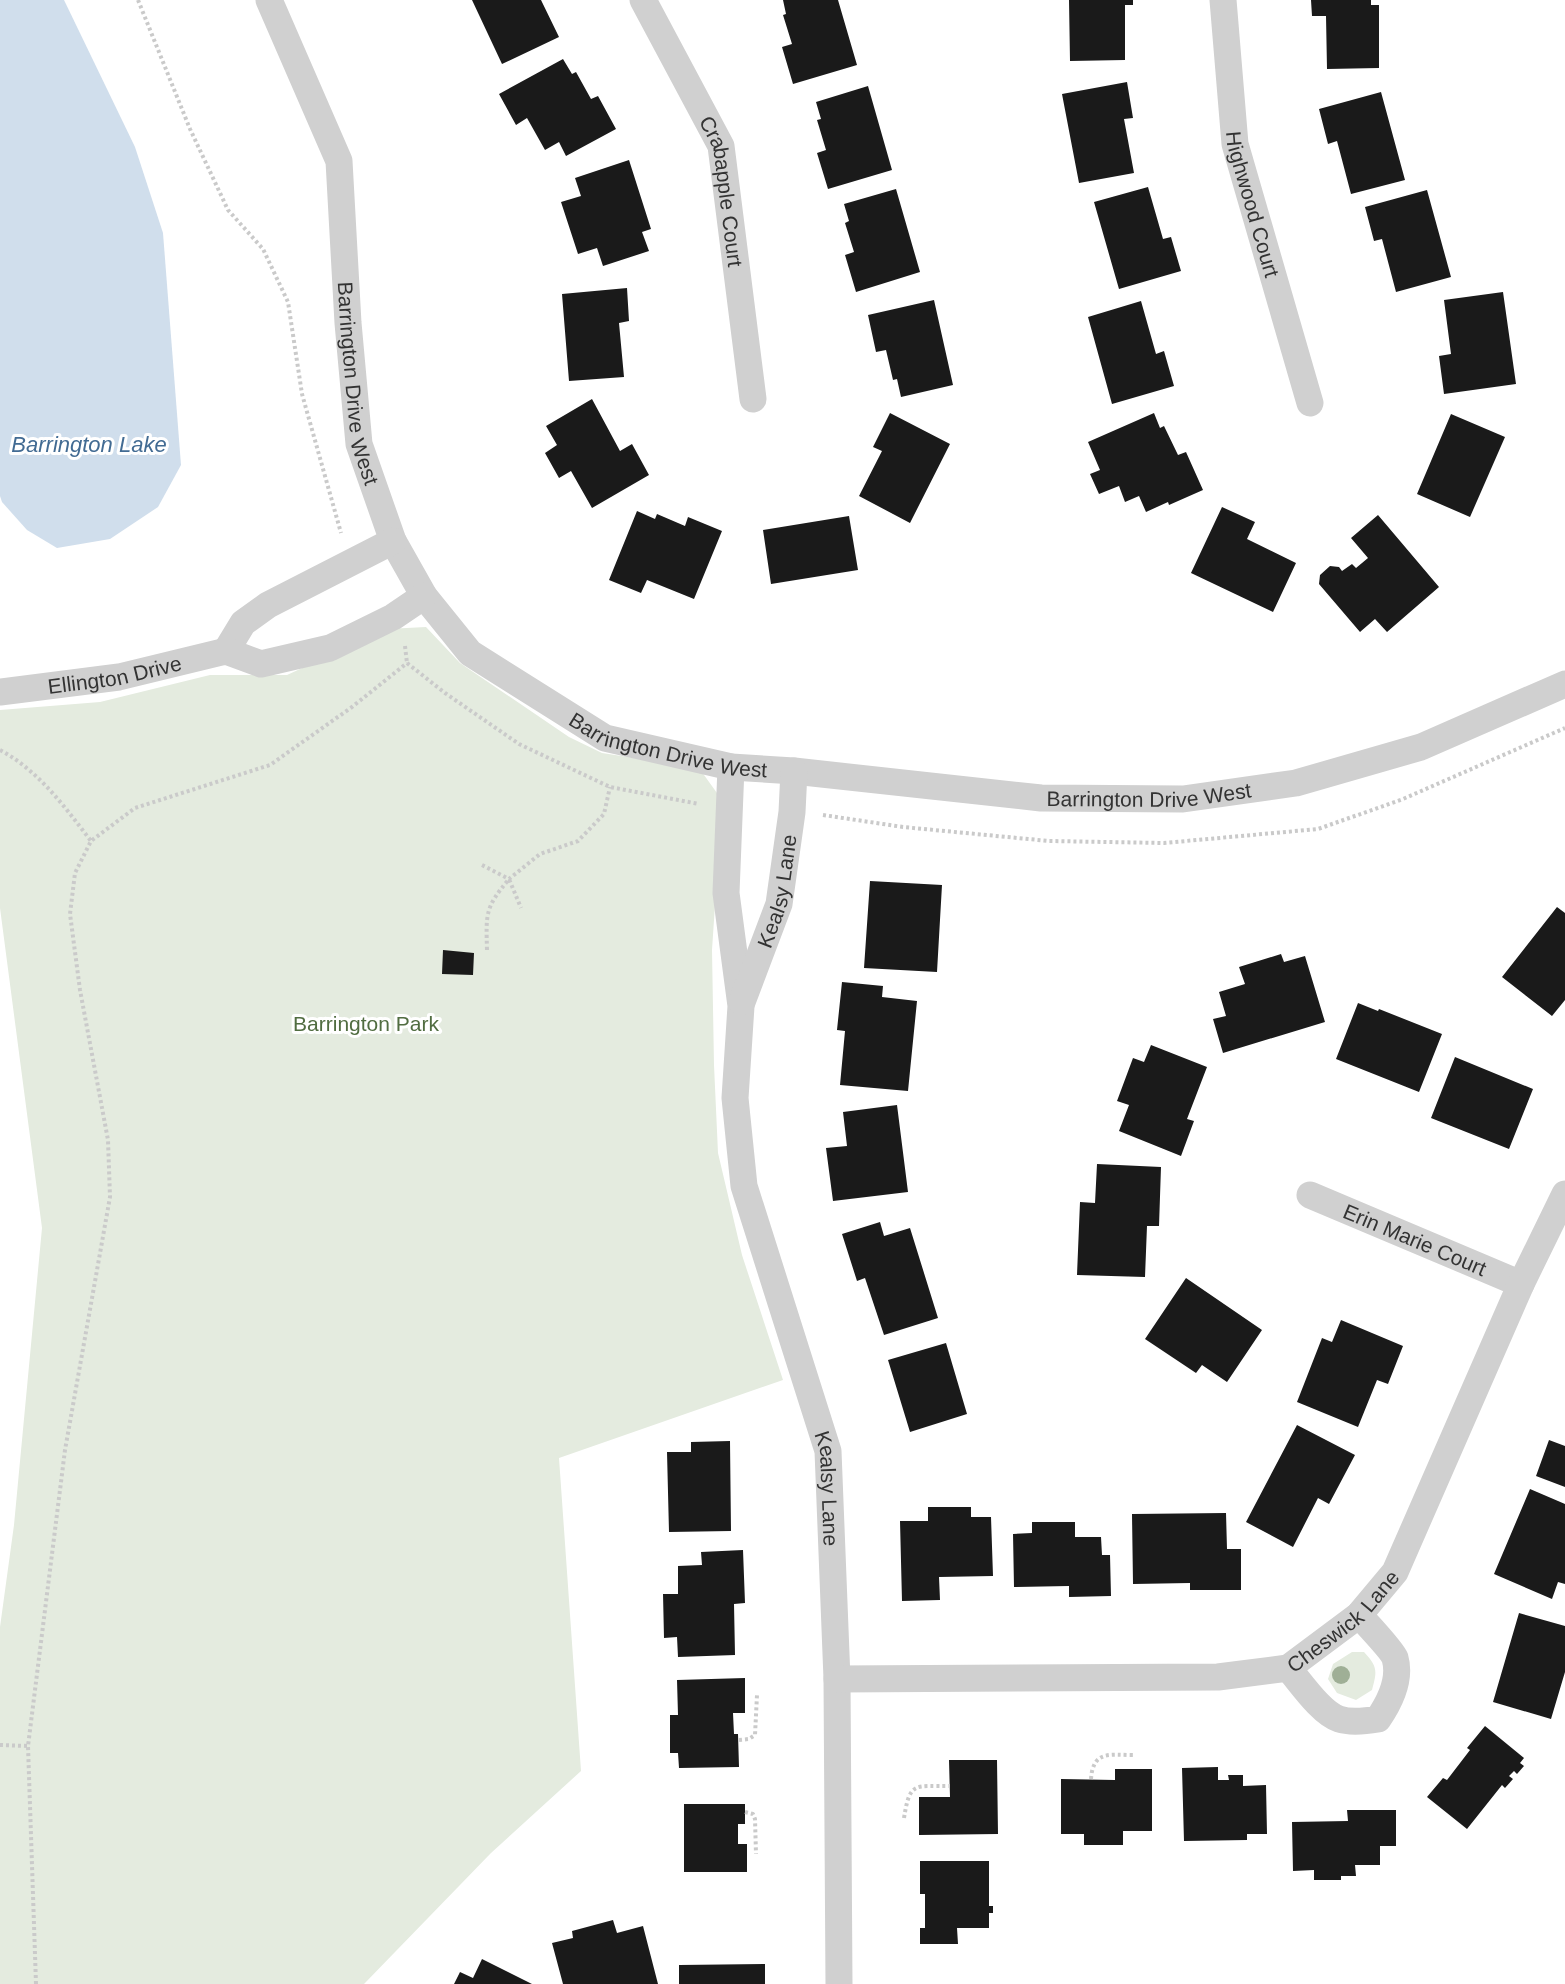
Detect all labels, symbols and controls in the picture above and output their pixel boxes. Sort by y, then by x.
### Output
street label: Crabapple Court [695,112,748,268]
street label: Highwood Court [1222,130,1284,280]
street label: Barrington Drive West [334,281,384,488]
water label: Barrington Lake [11,432,167,457]
street label: Ellington Drive [46,651,184,697]
street label: Barrington Drive West [565,707,768,781]
street label: Barrington Drive West [1046,778,1253,811]
street label: Kealsy Lane [752,833,800,951]
park label: Barrington Park [293,1012,439,1035]
street label: Erin Marie Court [1340,1199,1490,1280]
street label: Kealsy Lane [811,1428,843,1546]
street label: Cheswick Lane [1282,1565,1403,1677]

